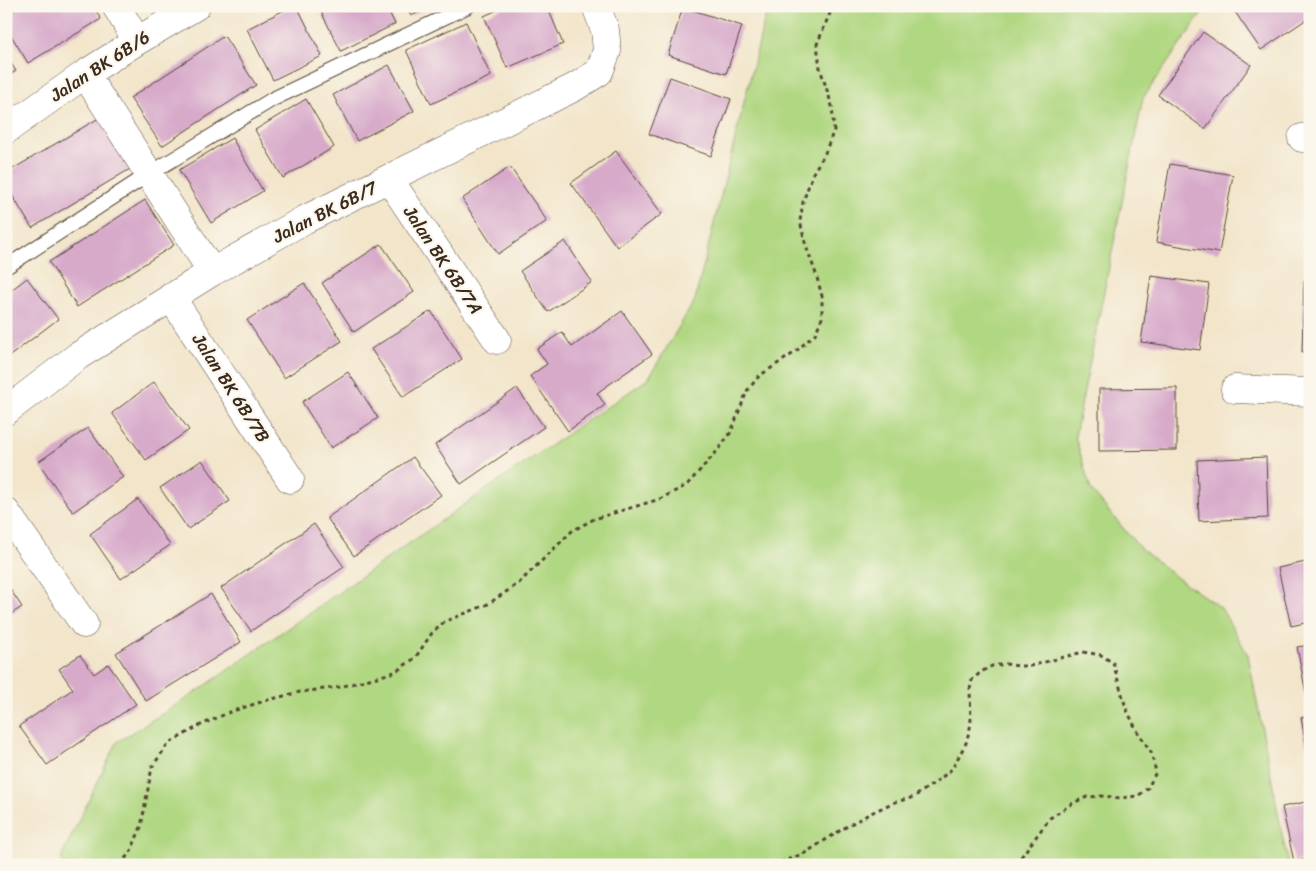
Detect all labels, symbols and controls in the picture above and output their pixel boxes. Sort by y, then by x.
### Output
street label: Jalan BK 6B/6 [43,22,156,111]
street label: Jalan BK 6B/7 [266,171,385,253]
street label: Jalan BK 6B/7A [394,198,491,321]
street label: Jalan BK 6B/7B [183,326,279,449]

